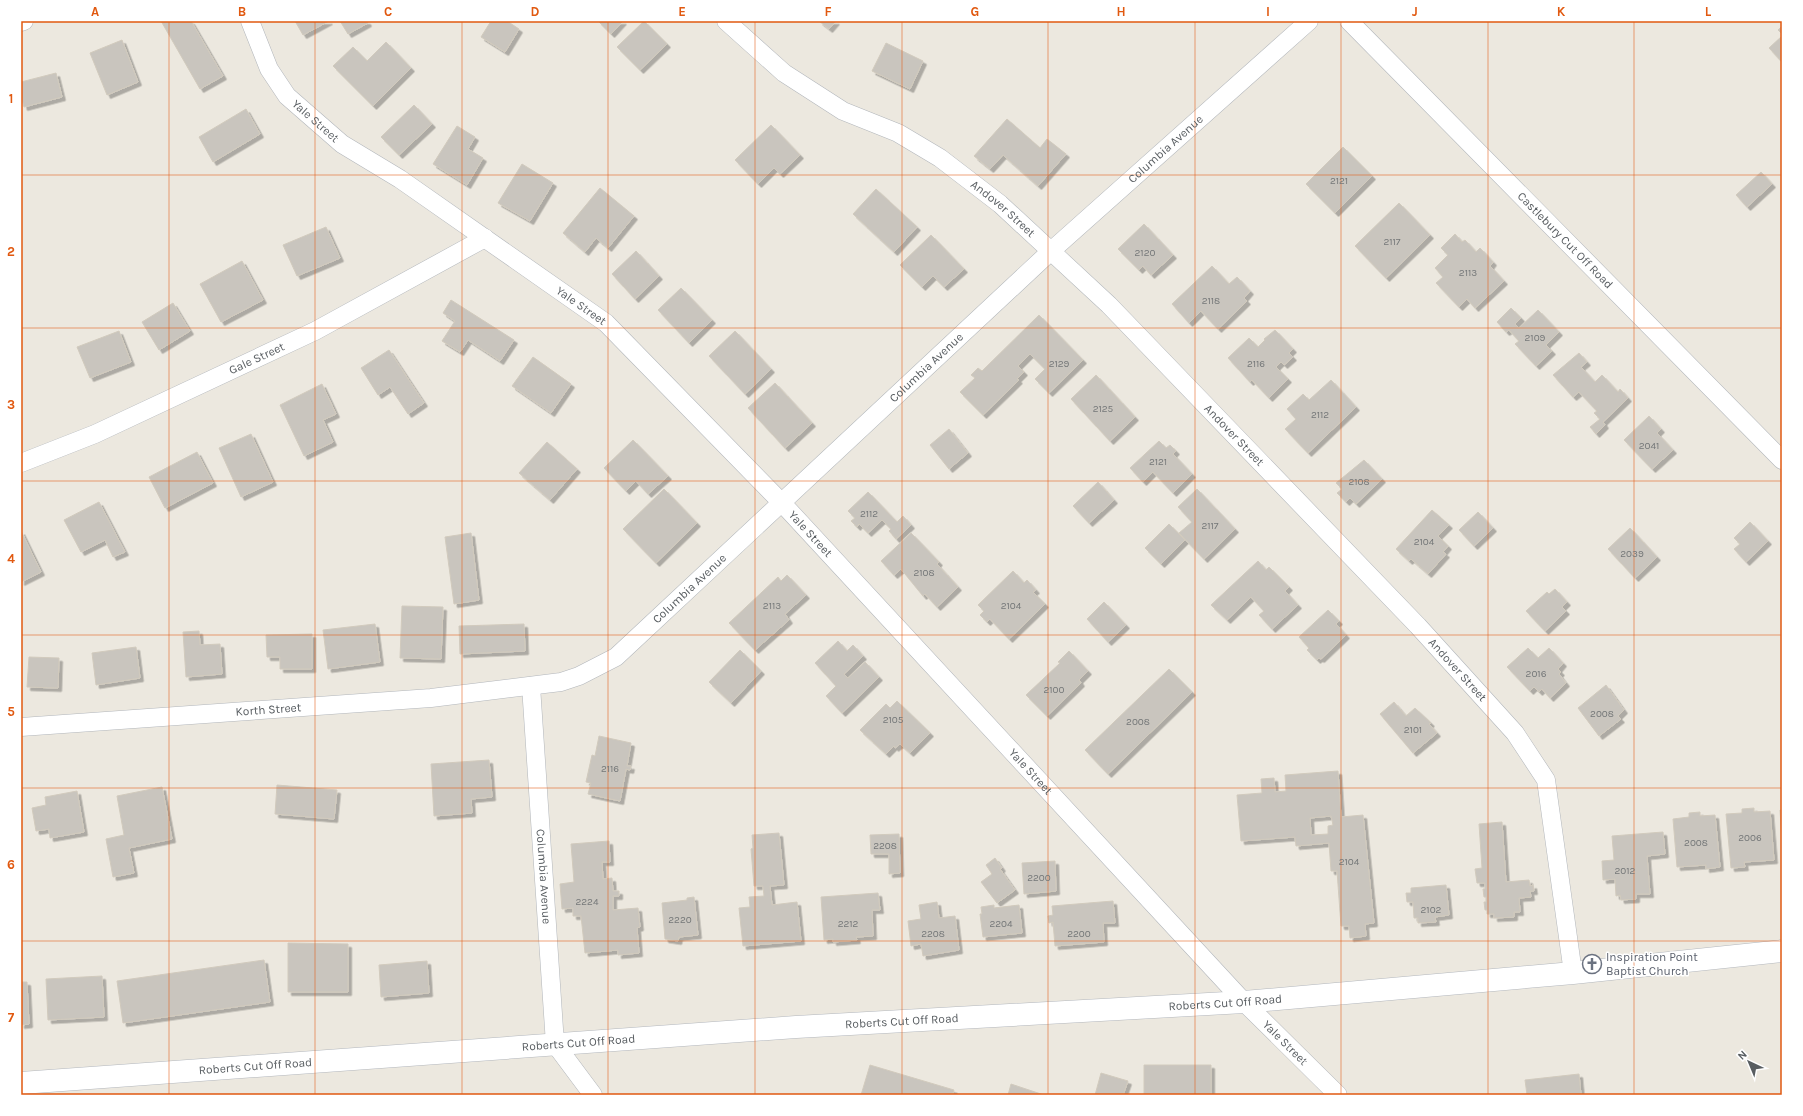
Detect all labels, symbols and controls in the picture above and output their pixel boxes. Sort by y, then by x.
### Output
text: A [91,4,99,19]
text: B [238,4,246,19]
text: C [384,4,392,19]
text: D [531,4,540,19]
text: E [678,4,686,19]
text: F [824,4,832,19]
text: G [971,4,979,19]
text: H [1116,4,1126,19]
text: I [1266,4,1270,19]
text: J [1412,4,1418,19]
text: K [1557,4,1566,19]
text: L [1705,4,1712,19]
text: 1 [9,91,13,106]
street label: Yale Street [289,97,342,146]
street label: Columbia Avenue [1125,112,1206,186]
house number: 2121 [1330,175,1348,187]
street label: Andover Street [968,177,1038,240]
street label: Castlebury Cut Off Road [1515,189,1616,292]
house number: 2117 [1383,236,1401,248]
text: 2 [7,244,15,259]
house number: 2120 [1135,247,1155,259]
house number: 2113 [1459,267,1477,279]
street label: Yale Street [554,283,609,328]
house number: 2118 [1202,295,1220,307]
street label: Columbia Avenue [887,330,966,405]
house number: 2109 [1525,332,1546,344]
street label: Gale Street [227,339,287,377]
house number: 2129 [1049,358,1070,370]
house number: 2116 [1247,358,1265,370]
text: 3 [7,397,15,412]
street label: Andover Street [1201,401,1267,469]
house number: 2125 [1093,403,1114,415]
house number: 2112 [1311,409,1329,421]
house number: 2041 [1639,440,1659,452]
house number: 2121 [1149,456,1167,468]
house number: 2108 [1348,476,1370,488]
street label: Yale Street [786,508,836,560]
house number: 2112 [860,508,878,520]
house number: 2117 [1201,520,1219,532]
house number: 2104 [1414,536,1435,548]
house number: 2039 [1620,548,1644,560]
text: 4 [7,551,15,566]
street label: Columbia Avenue [650,551,729,626]
house number: 2108 [913,567,935,579]
house number: 2113 [763,600,781,612]
house number: 2104 [1001,600,1022,612]
street label: Andover Street [1426,635,1490,705]
house number: 2016 [1526,668,1547,680]
house number: 2100 [1044,684,1065,696]
street label: Korth Street [235,700,302,719]
text: 5 [7,704,15,719]
house number: 2008 [1590,708,1614,720]
house number: 2105 [883,714,904,726]
house number: 2008 [1126,716,1150,728]
house number: 2101 [1404,724,1422,736]
street label: Yale Street [1006,746,1056,798]
house number: 2116 [601,763,619,775]
street label: Columbia Avenue [534,828,554,925]
house number: 2006 [1738,832,1762,844]
house number: 2008 [1684,837,1708,849]
house number: 2208 [873,840,897,852]
house number: 2104 [1339,856,1360,868]
text: 6 [7,857,15,872]
house number: 2012 [1615,865,1636,877]
house number: 2200 [1027,872,1051,884]
house number: 2224 [576,896,599,908]
house number: 2102 [1421,904,1442,916]
house number: 2220 [668,914,692,926]
house number: 2212 [838,918,859,930]
house number: 2204 [989,918,1013,930]
house number: 2208 [921,928,945,940]
house number: 2200 [1067,928,1091,940]
place label: Inspiration Point Baptist Church [1606,950,1698,978]
church icon: Inspiration Point Baptist Church [1581,953,1603,975]
street label: Roberts Cut Off Road [1168,992,1283,1013]
text: 7 [8,1010,15,1025]
street label: Roberts Cut Off Road [845,1011,959,1031]
street label: Yale Street [1260,1018,1311,1069]
street label: Roberts Cut Off Road [521,1032,636,1054]
north arrow [1729,1042,1769,1082]
text: N [1735,1048,1750,1063]
street label: Roberts Cut Off Road [198,1055,313,1077]

